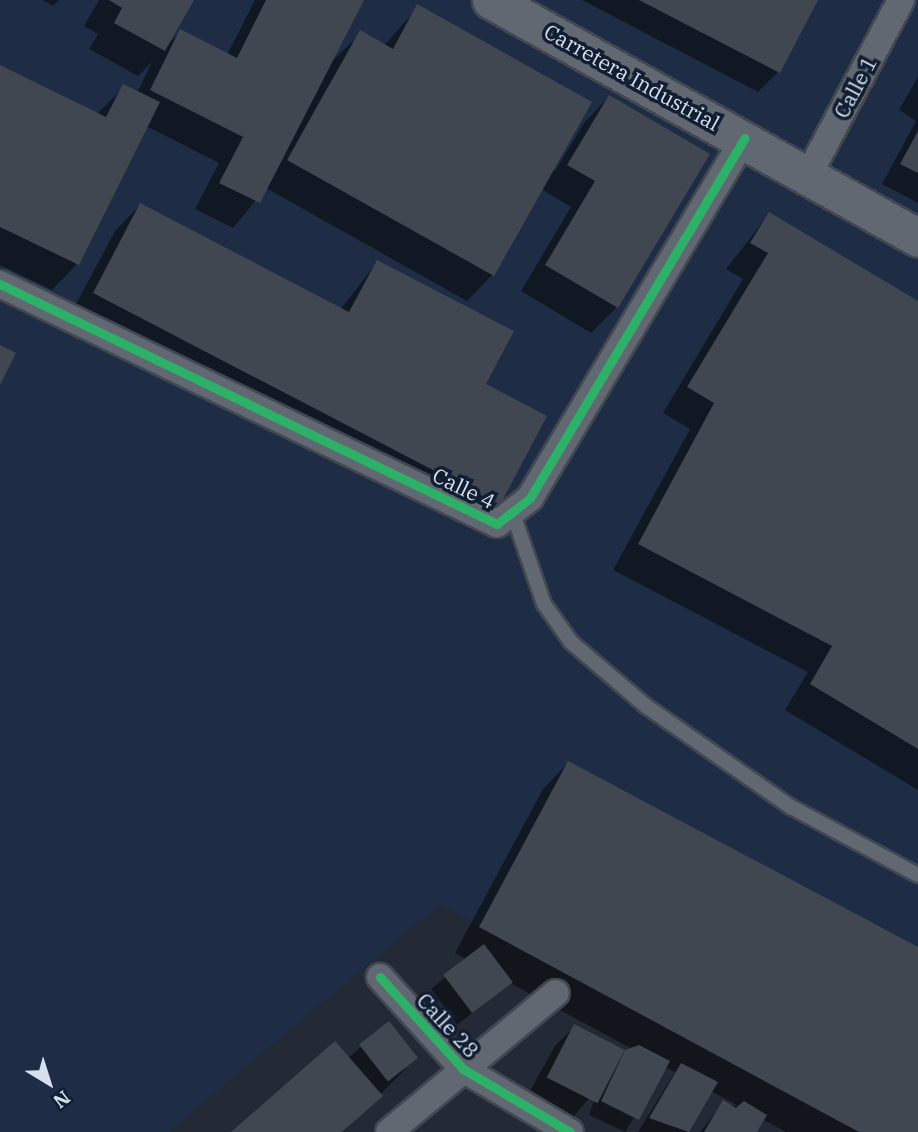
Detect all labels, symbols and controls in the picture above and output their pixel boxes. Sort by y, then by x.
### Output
street label: Carretera Industrial [540,18,724,136]
street label: Calle 1 [828,52,882,122]
street label: Calle 4 [429,462,499,514]
street label: Calle 28 [412,988,484,1062]
north arrow [14,1048,84,1118]
text: N [49,1085,75,1114]

